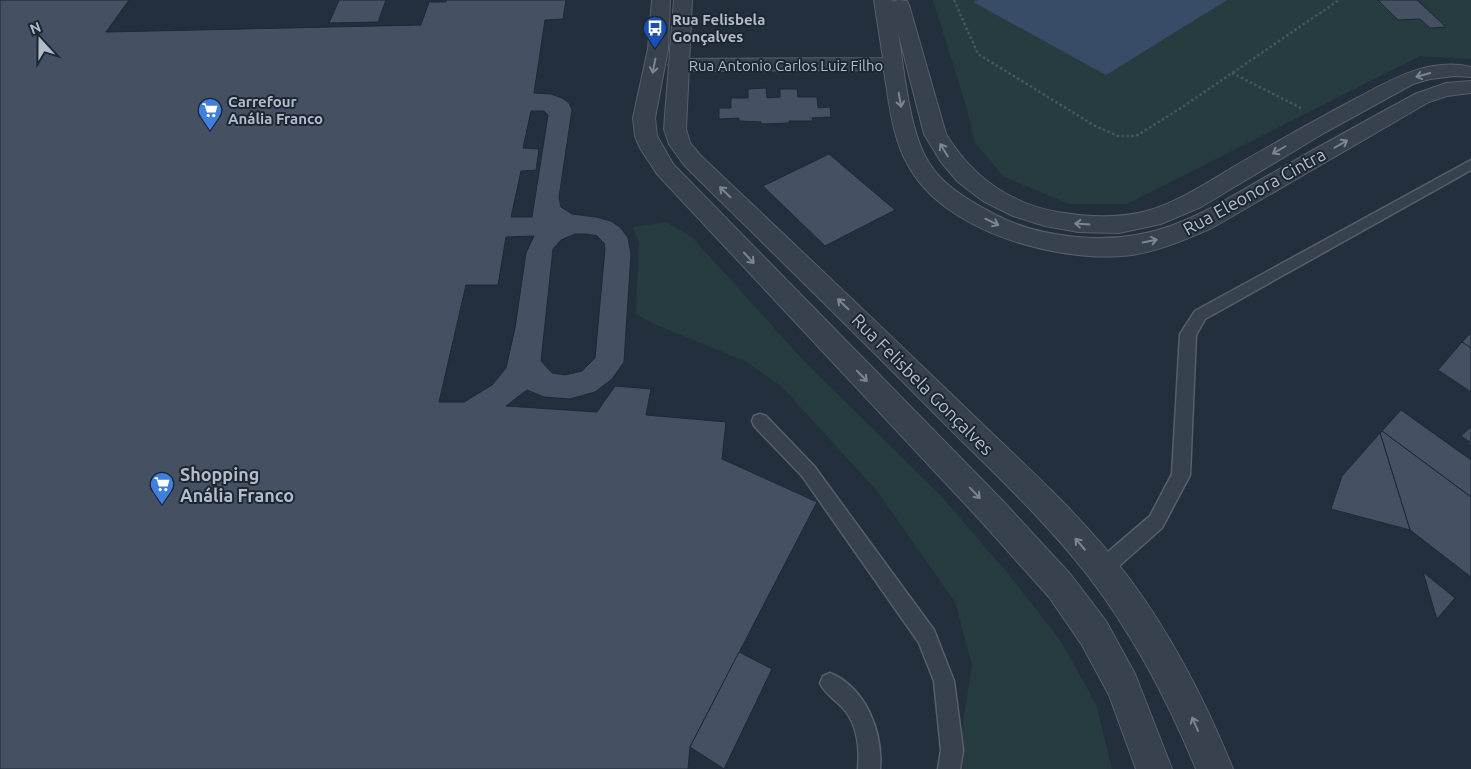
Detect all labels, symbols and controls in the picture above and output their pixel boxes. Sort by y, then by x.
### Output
place label: Rua Felisbela Gonçalves [672,11,765,46]
north arrow [15,15,65,65]
bus stop icon: Rua Felisbela Gonçalves [642,15,668,49]
text: N [28,19,43,37]
one-way arrow [649,57,659,73]
street label: Rua Antonio Carlos Luiz Filho [689,57,883,74]
one-way arrow [1415,71,1431,80]
one-way arrow [895,91,905,107]
place label: Carrefour Anália Franco [228,93,323,127]
supermarket icon: Carrefour Anália Franco [197,97,223,131]
one-way arrow [1333,138,1347,148]
one-way arrow [939,143,949,157]
street label: Rua Eleonora Cintra [1179,143,1329,239]
one-way arrow [1272,145,1287,155]
one-way arrow [719,186,732,198]
one-way arrow [985,217,1000,227]
one-way arrow [1075,219,1091,228]
one-way arrow [1142,236,1158,245]
one-way arrow [743,252,755,265]
one-way arrow [836,298,849,310]
street label: Rua Felisbela Gonçalves [848,309,998,459]
one-way arrow [856,370,868,382]
place label: Shopping Anália Franco [180,464,294,505]
supermarket icon: Shopping Anália Franco [149,471,175,505]
one-way arrow [969,486,981,499]
one-way arrow [1075,537,1086,550]
one-way arrow [1190,717,1200,732]

